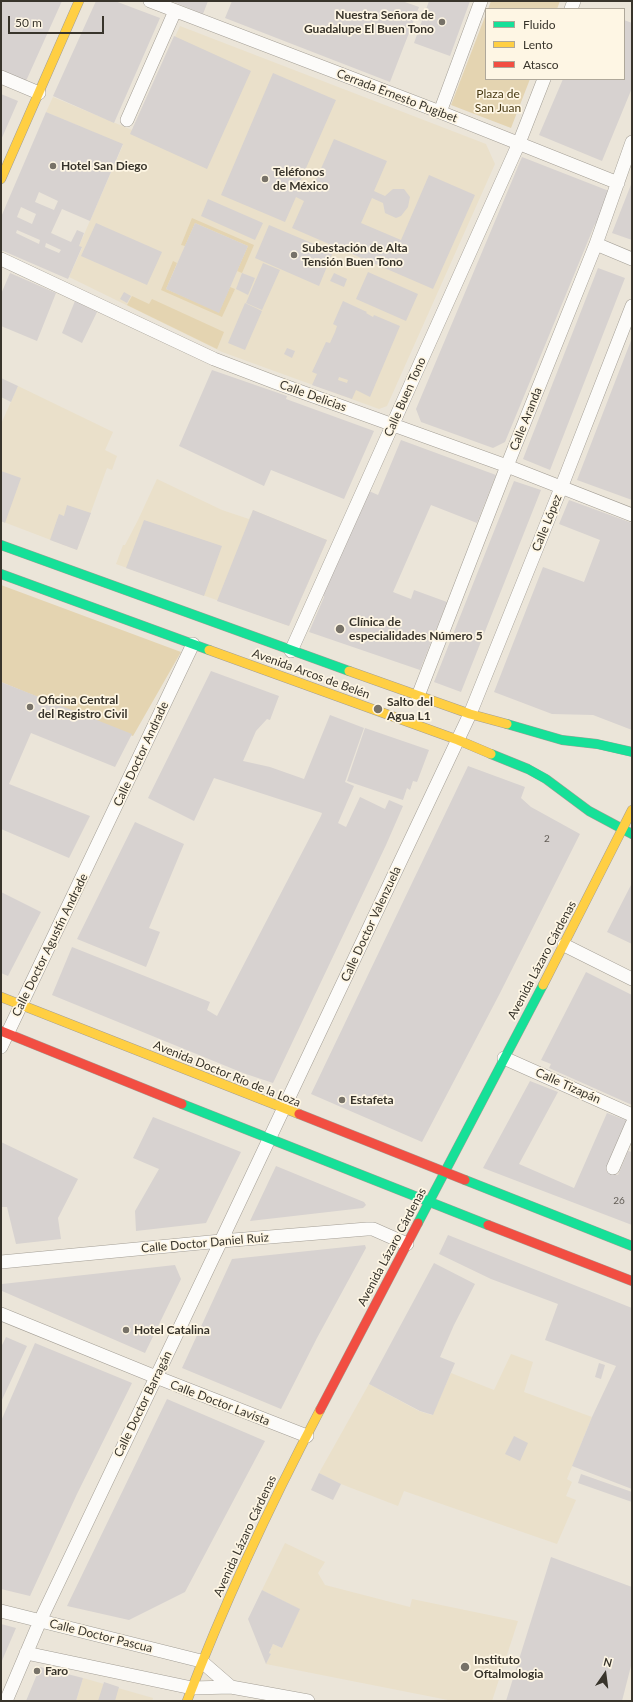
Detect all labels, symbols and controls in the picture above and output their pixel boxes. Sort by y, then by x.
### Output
scale bar [10,8,106,34]
place label: Nuestra Señora de Guadalupe El Buen Tono [304,8,434,36]
legend [485,8,625,80]
text: 50 m [15,15,42,30]
marker: Nuestra Señora de Guadalupe El Buen Tono [437,17,447,27]
text: Fluido [523,17,556,32]
text: Lento [523,37,553,52]
text: Atasco [523,57,559,72]
street label: Cerrada Ernesto Pugibet [334,66,460,126]
park label: Plaza de San Juan [475,87,521,115]
place label: Hotel San Diego [61,159,147,173]
marker: Hotel San Diego [48,161,58,171]
place label: Teléfonos de México [273,165,328,193]
marker: Teléfonos de México [260,174,270,184]
place label: Subestación de Alta Tensión Buen Tono [302,241,408,269]
marker: Subestación de Alta Tensión Buen Tono [289,250,299,260]
street label: Calle Buen Tono [381,355,429,439]
street label: Calle Delicias [278,377,348,415]
street label: Calle Aranda [507,385,545,453]
street label: Calle López [529,492,565,554]
place label: Clínica de especialidades Número 5 [349,615,483,643]
marker: Clínica de especialidades Número 5 [334,623,346,635]
street label: Avenida Arcos de Belén [250,646,372,702]
place label: Oficina Central del Registro Civil [38,693,127,721]
place label: Salto del Agua L1 [387,695,433,723]
street label: Calle Doctor Andrade [110,699,172,809]
marker: Oficina Central del Registro Civil [25,702,35,712]
marker: Salto del Agua L1 [372,703,384,715]
house number: 2 [544,833,550,845]
street label: Calle Doctor Valenzuela [338,864,404,984]
street label: Calle Doctor Agustín Andrade [9,871,91,1019]
street label: Avenida Lázaro Cárdenas [505,898,579,1022]
street label: Avenida Doctor Río de la Loza [151,1038,303,1110]
street label: Calle Tizapán [533,1065,603,1107]
place label: Estafeta [350,1093,394,1107]
marker: Estafeta [337,1095,347,1105]
street label: Avenida Lázaro Cárdenas [355,1185,429,1309]
house number: 26 [613,1195,625,1207]
street label: Calle Doctor Daniel Ruiz [141,1230,269,1256]
place label: Hotel Catalina [134,1323,210,1337]
marker: Hotel Catalina [121,1325,131,1335]
street label: Calle Doctor Barragán [111,1349,175,1459]
street label: Calle Doctor Lavista [168,1377,272,1429]
street label: Avenida Lázaro Cárdenas [211,1473,279,1599]
street label: Calle Doctor Pascua [48,1616,154,1656]
place label: Instituto Oftalmologia [474,1653,543,1681]
north arrow [585,1654,625,1694]
text: N [602,1655,614,1669]
marker: Instituto Oftalmologia [459,1661,471,1673]
place label: Faro [45,1664,68,1678]
marker: Faro [32,1666,42,1676]

